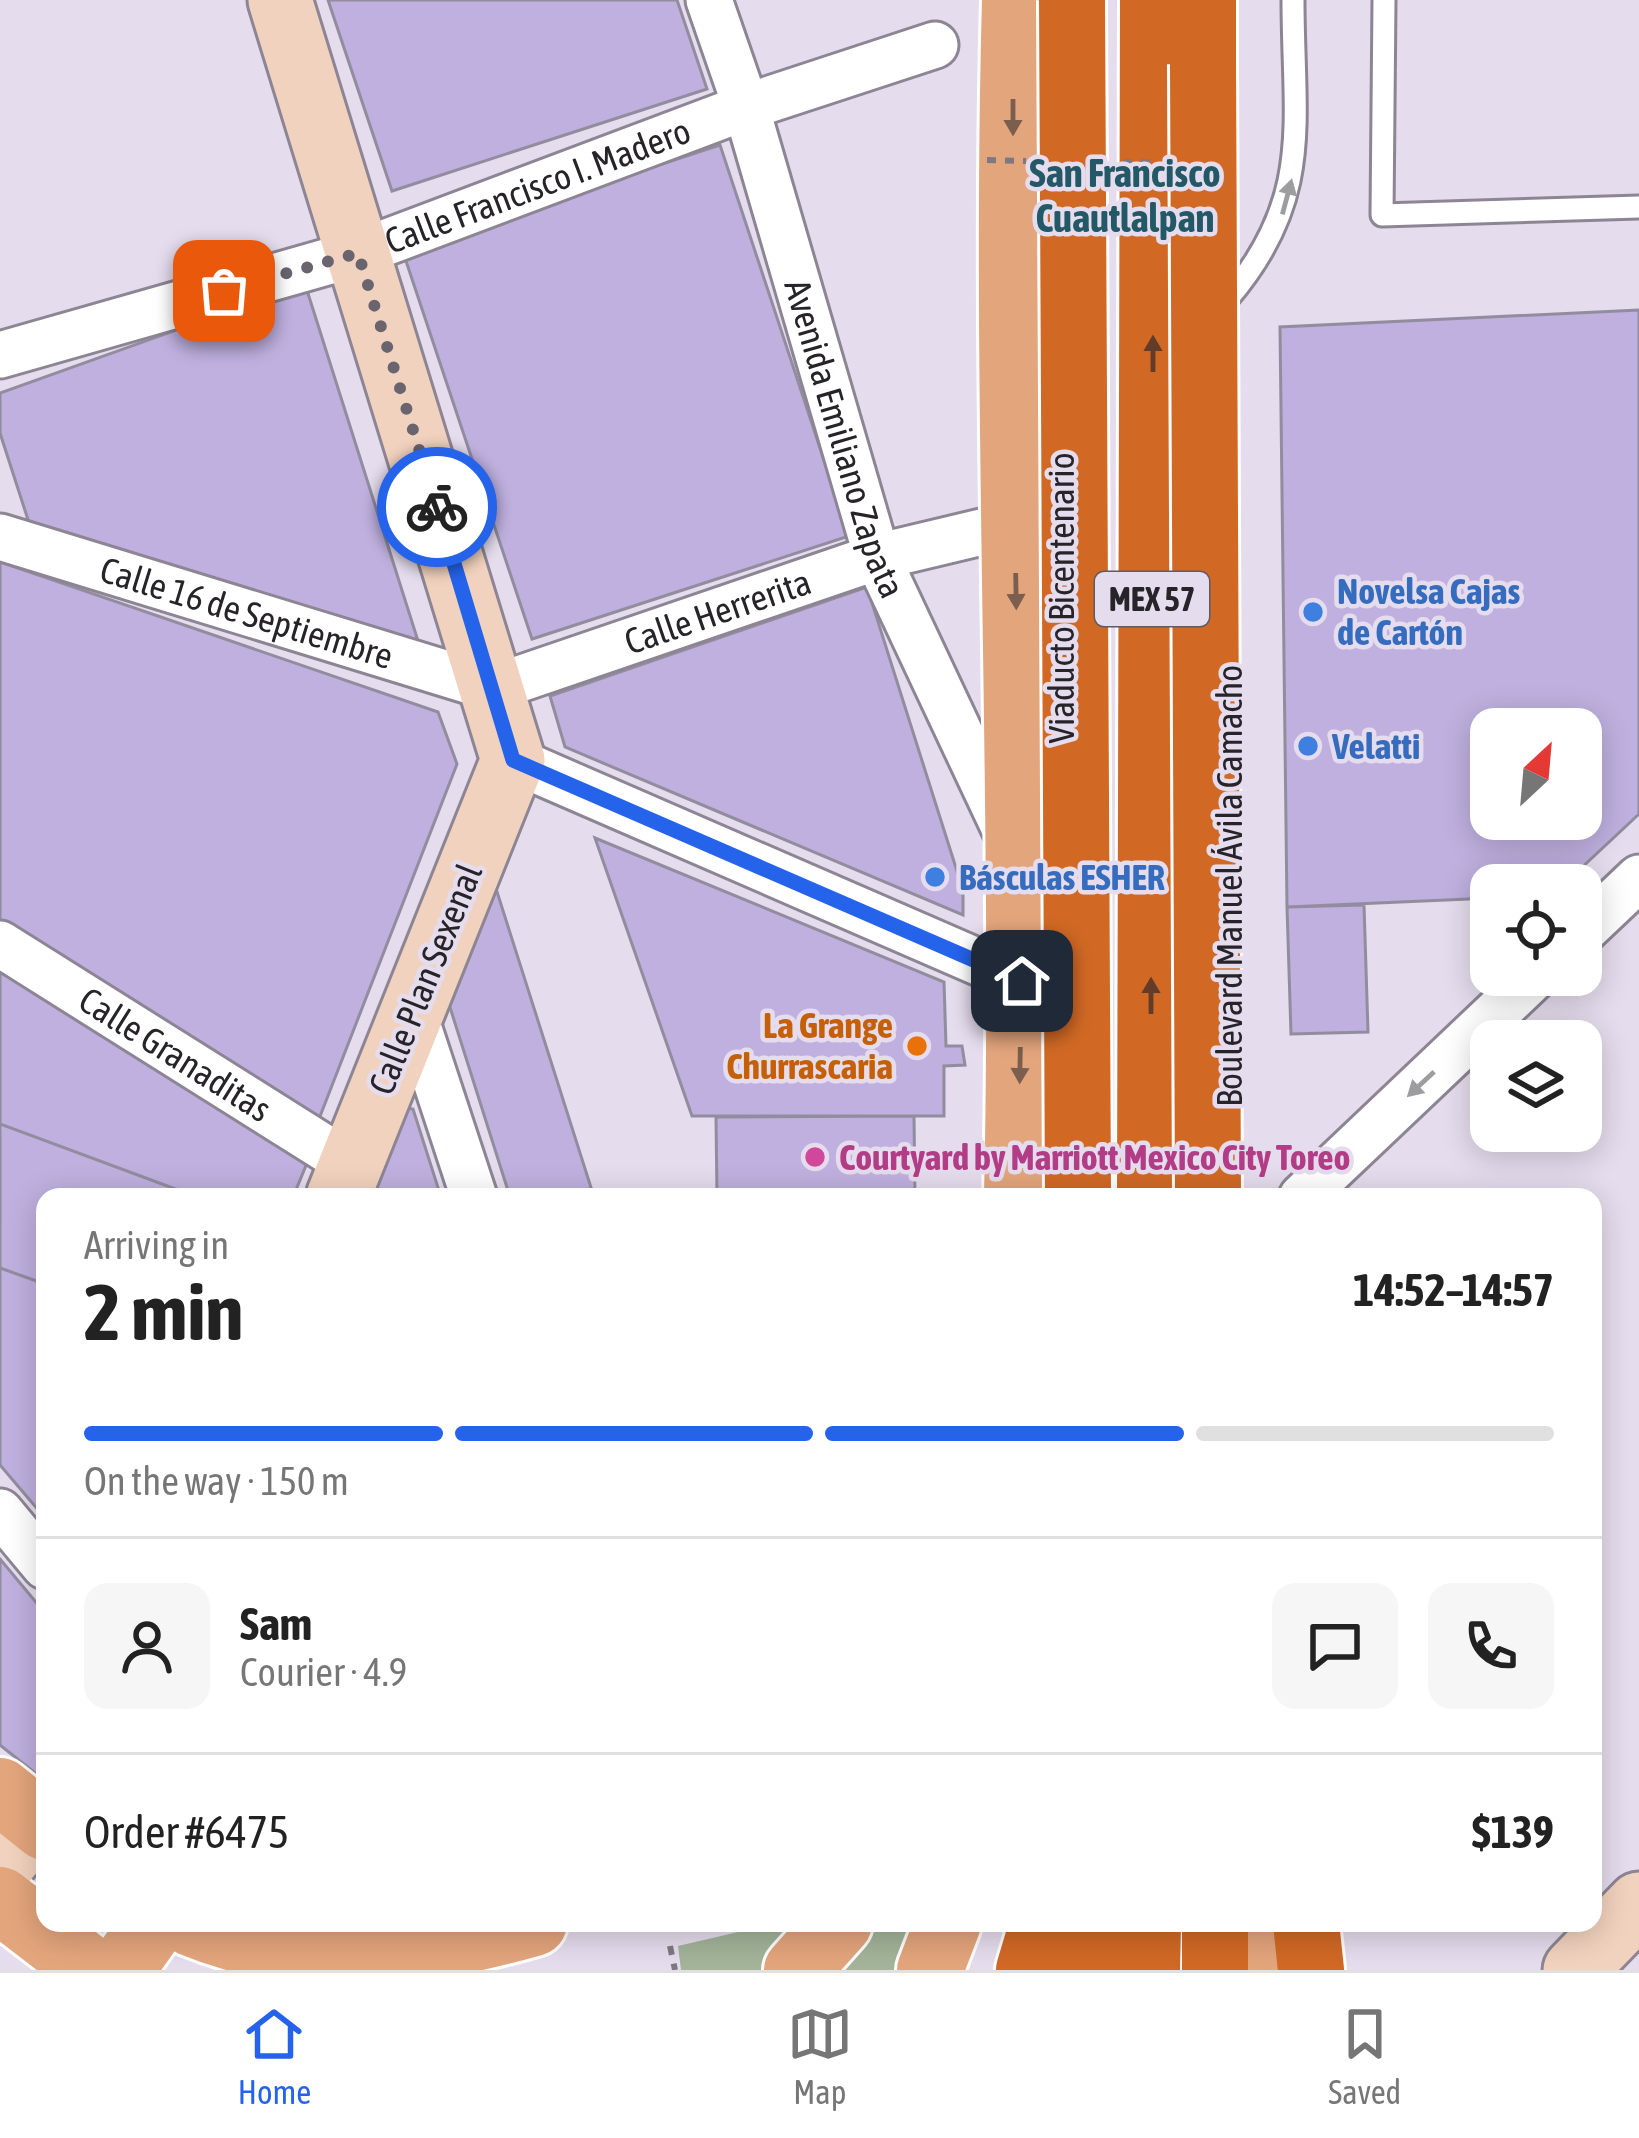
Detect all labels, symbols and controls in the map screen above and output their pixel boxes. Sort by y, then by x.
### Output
one-way arrow [1003,99,1023,137]
street label: Calle Francisco I. Madero [379,109,696,262]
district label: San Francisco Cuautlalpan [1029,151,1221,240]
one-way arrow [1279,178,1297,215]
pin [173,240,275,342]
icon: bag [191,258,257,324]
street label: Avenida Emiliano Zapata [776,275,914,604]
one-way arrow [1143,334,1163,372]
courier [377,447,497,567]
street label: Viaducto Bicentenario [1040,452,1082,744]
icon: bike [404,474,470,540]
street label: Calle 16 de Septiembre [95,548,398,677]
street label: Calle Herrerita [619,560,816,663]
place label: Novelsa Cajas de Cartón [1337,570,1520,653]
road number: MEX 57 [1095,572,1209,626]
one-way arrow [1006,573,1026,611]
marker: Novelsa Cajas de Cartón [1300,599,1326,625]
street label: Boulevard Manuel Ávila Camacho [1208,665,1250,1107]
north arrow [1470,708,1602,840]
map controls [1470,708,1602,1152]
place label: Velatti [1331,725,1420,767]
marker: Velatti [1295,733,1321,759]
place label: Básculas ESHER [959,856,1165,898]
street label: Calle Plan Sexenal [360,857,490,1100]
marker: Básculas ESHER [922,864,948,890]
button: locate [1470,864,1602,996]
pin [971,930,1073,1032]
icon: home [989,948,1055,1014]
one-way arrow [1141,976,1161,1014]
street label: Calle Granaditas [72,978,279,1130]
place label: La Grange Churrascaria [726,1004,893,1087]
button: layers [1470,1020,1602,1152]
marker: La Grange Churrascaria [904,1033,930,1059]
one-way arrow [1011,1047,1030,1085]
one-way arrow [1407,1070,1436,1098]
place label: Courtyard by Marriott Mexico City Toreo [839,1136,1350,1178]
marker: Courtyard by Marriott Mexico City Toreo [802,1144,828,1170]
text: Arriving in [84,1223,229,1267]
text: 14:52–14:57 [1353,1264,1554,1316]
text: 2 min [84,1267,243,1357]
text: On the way · 150 m [84,1459,349,1503]
button: person [84,1583,210,1709]
button: chat [1272,1583,1398,1709]
button: phone [1428,1583,1554,1709]
text: Sam [240,1598,312,1650]
text: Courier · 4.9 [240,1650,407,1694]
text: Order #6475 [84,1806,289,1858]
text: $139 [1472,1806,1554,1858]
tab: Home [238,2001,311,2111]
tab: Map [787,2001,853,2111]
tab: Saved [1328,2001,1401,2111]

